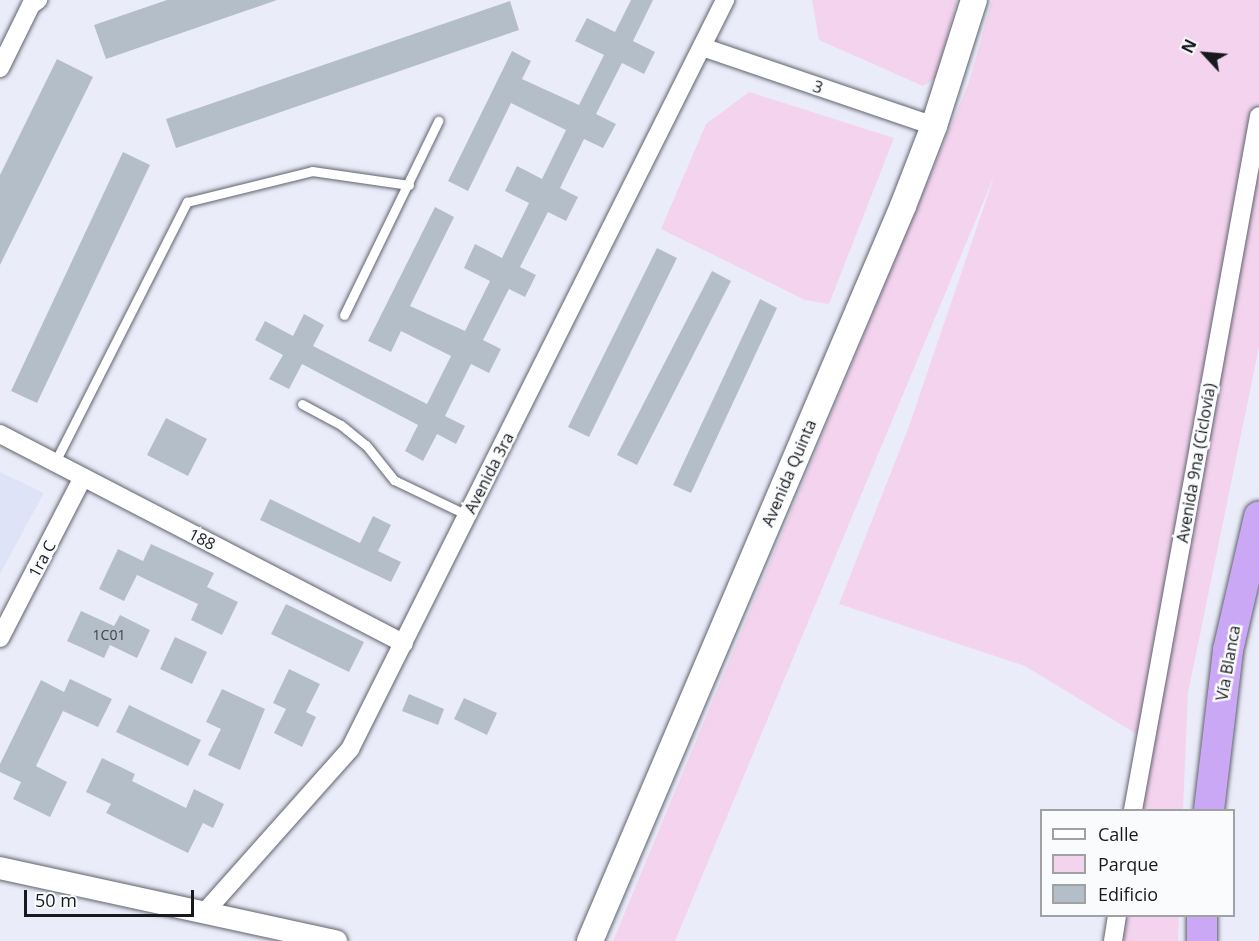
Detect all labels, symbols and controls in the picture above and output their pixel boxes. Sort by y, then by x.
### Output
north arrow [1175,24,1235,84]
text: N [1176,35,1202,57]
street label: 3 [811,76,825,98]
street label: Avenida 9na (Ciclovía) [1173,382,1219,544]
street label: Avenida Quinta [758,417,820,529]
street label: Avenida 3ra [460,429,518,517]
street label: 188 [185,524,219,554]
street label: 1ra C [24,537,60,581]
street label: Vía Blanca [1212,624,1244,702]
house number: 1C01 [93,627,125,643]
legend [1040,809,1235,917]
text: Calle [1098,822,1139,846]
text: Parque [1098,852,1158,876]
scale bar [27,878,196,916]
text: Edificio [1098,882,1158,906]
text: 50 m [35,888,77,912]

